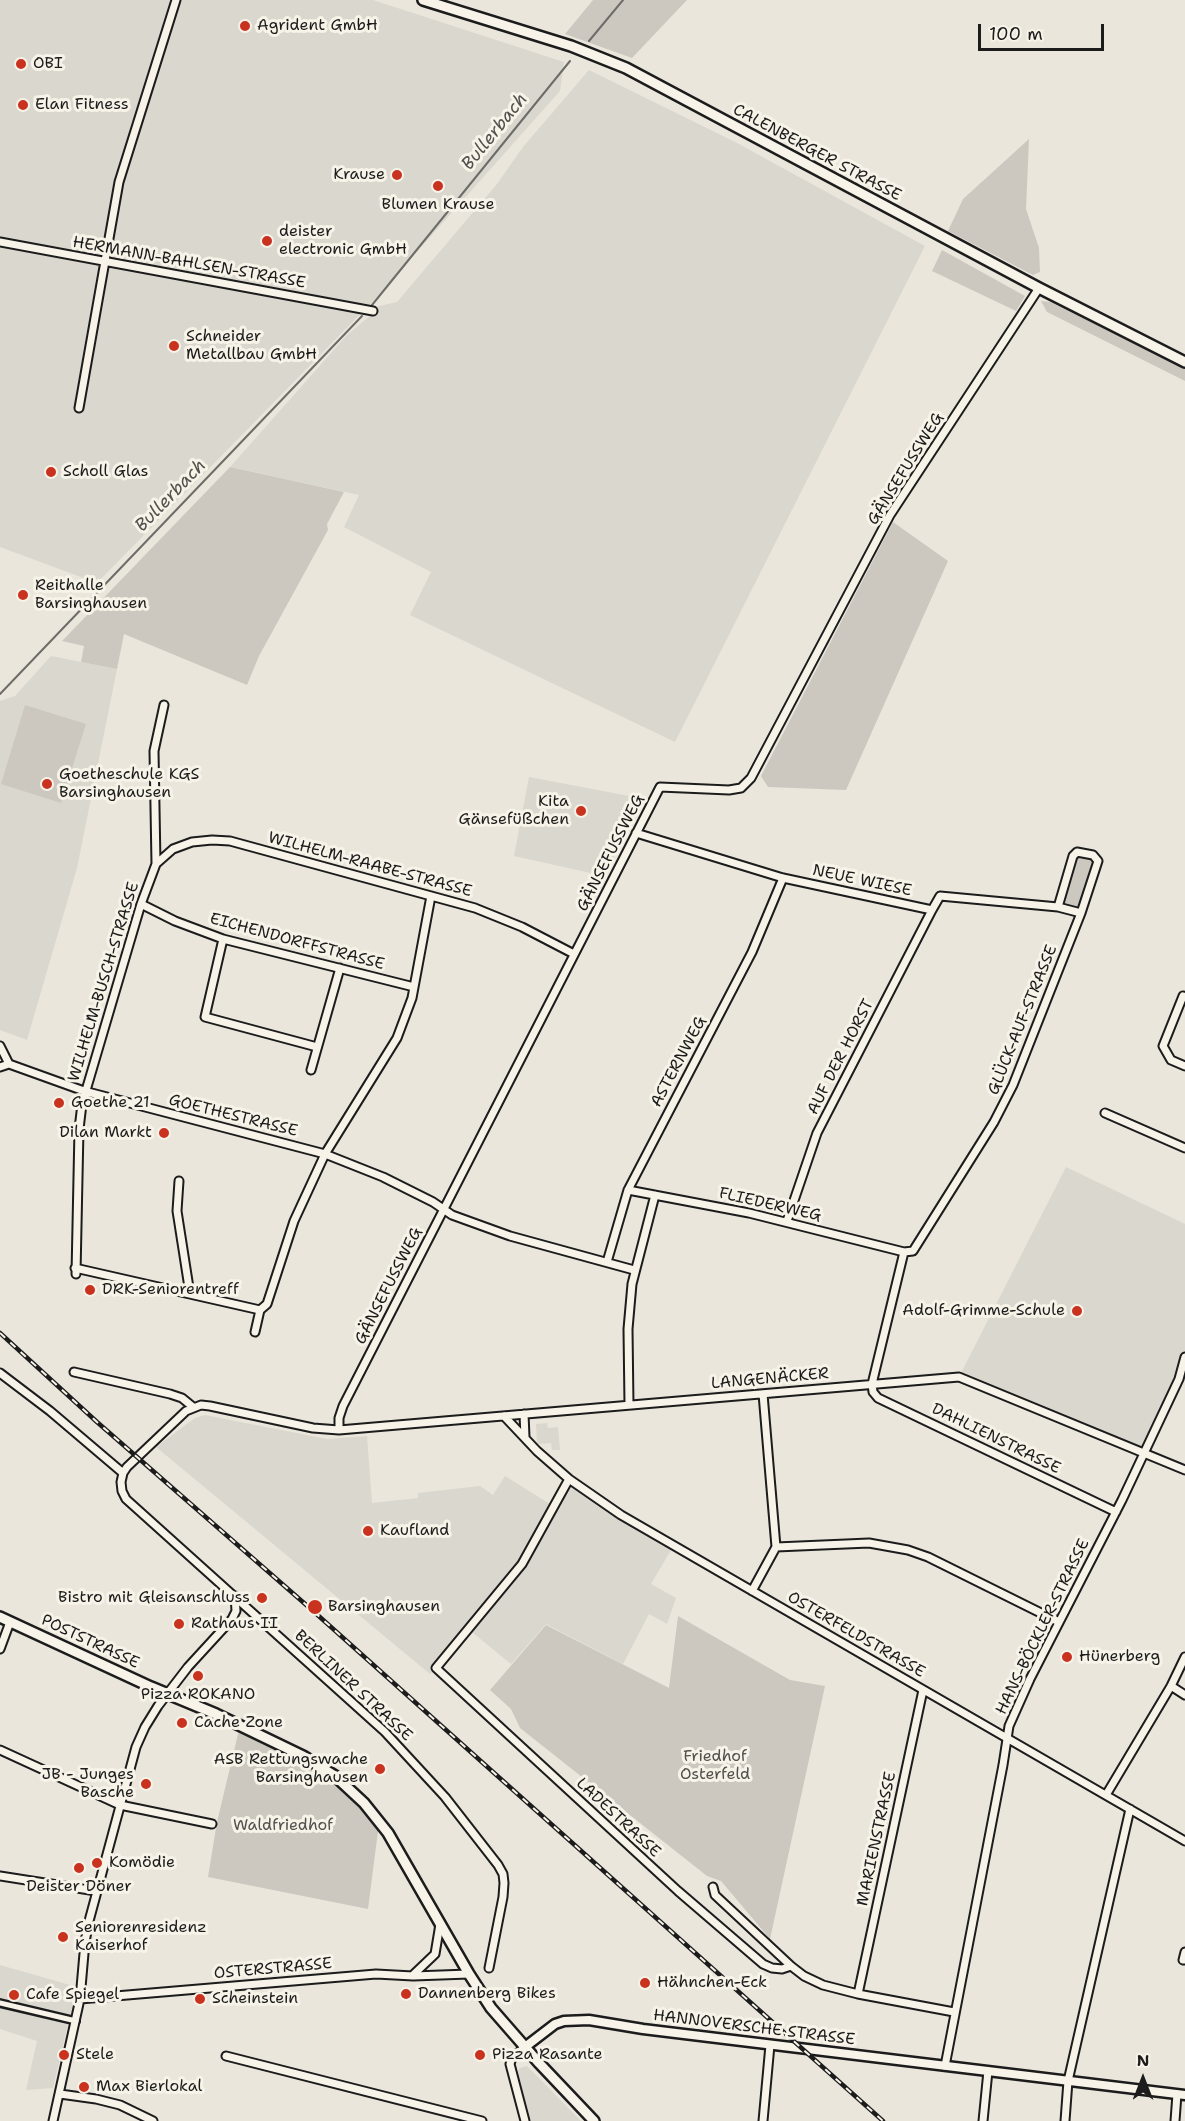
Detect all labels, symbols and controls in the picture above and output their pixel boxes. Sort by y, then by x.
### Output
scale bar [981,12,1107,50]
place label: Agrident GmbH [257,16,378,36]
marker: Agrident GmbH [238,19,252,33]
text: 100 m [989,22,1043,46]
place label: OBI [33,54,63,74]
marker: OBI [14,57,28,71]
water label: Bullerbach [458,89,532,175]
place label: Elan Fitness [35,95,129,115]
marker: Elan Fitness [16,98,30,112]
street label: CALENBERGER STRASSE [730,100,904,206]
place label: Krause [333,165,385,185]
marker: Krause [390,168,404,182]
marker: Blumen Krause [431,179,445,193]
place label: Blumen Krause [381,195,495,215]
place label: deister electronic GmbH [279,222,407,260]
street label: HERMANN-BAHLSEN-STRASSE [71,233,307,293]
marker: deister electronic GmbH [260,234,274,248]
place label: Schneider Metallbau GmbH [186,327,317,365]
marker: Schneider Metallbau GmbH [167,339,181,353]
street label: GÄNSEFUSSWEG [864,409,948,529]
water label: Bullerbach [131,455,211,537]
place label: Scholl Glas [63,462,149,482]
marker: Scholl Glas [44,465,58,479]
place label: Reithalle Barsinghausen [35,576,147,614]
marker: Reithalle Barsinghausen [16,588,30,602]
place label: Goetheschule KGS Barsinghausen [59,765,199,803]
marker: Goetheschule KGS Barsinghausen [40,777,54,791]
street label: GÄNSEFUSSWEG [573,791,649,915]
place label: Kita Gänsefüßchen [459,792,569,830]
marker: Kita Gänsefüßchen [574,804,588,818]
street label: WILHELM-RAABE-STRASSE [266,829,474,901]
street label: NEUE WIESE [811,861,913,901]
street label: WILHELM-BUSCH-STRASSE [64,880,144,1084]
street label: EICHENDORFFSTRASSE [208,909,386,975]
street label: GLÜCK-AUF-STRASSE [984,942,1062,1098]
street label: AUF DER HORST [804,996,878,1118]
street label: ASTERNWEG [647,1013,711,1111]
street label: GOETHESTRASSE [167,1091,299,1141]
place label: Goethe 21 [71,1093,150,1113]
marker: Goethe 21 [52,1096,66,1110]
place label: Dilan Markt [59,1123,152,1143]
marker: Dilan Markt [157,1126,171,1140]
street label: FLIEDERWEG [717,1184,823,1226]
street label: GÄNSEFUSSWEG [351,1224,427,1348]
place label: DRK-Seniorentreff [102,1280,239,1300]
marker: DRK-Seniorentreff [83,1283,97,1297]
place label: Adolf-Grimme-Schule [902,1301,1065,1321]
marker: Adolf-Grimme-Schule [1070,1304,1084,1318]
street label: LANGENÄCKER [710,1364,830,1394]
street label: DAHLIENSTRASSE [928,1399,1064,1479]
place label: Kaufland [380,1521,450,1541]
marker: Kaufland [361,1524,375,1538]
street label: HANS-BÖCKLER-STRASSE [992,1536,1094,1718]
place label: Bistro mit Gleisanschluss [58,1588,250,1608]
street label: OSTERFELDSTRASSE [784,1588,928,1682]
marker: Bistro mit Gleisanschluss [255,1591,269,1605]
place label: Barsinghausen [328,1597,440,1617]
marker: Barsinghausen [306,1598,324,1616]
street label: POSTSTRASSE [38,1611,142,1673]
place label: Rathaus II [191,1614,278,1634]
marker: Rathaus II [172,1617,186,1631]
street label: BERLINER STRASSE [290,1626,416,1746]
place label: Hünerberg [1079,1647,1160,1667]
marker: Hünerberg [1060,1650,1074,1664]
marker: Pizza ROKANO [191,1669,205,1683]
place label: Pizza ROKANO [141,1685,255,1705]
place label: Cache Zone [194,1713,283,1733]
marker: Cache Zone [175,1716,189,1730]
park label: Friedhof Osterfeld [680,1747,750,1785]
place label: ASB Rettungswache Barsinghausen [214,1750,368,1788]
marker: ASB Rettungswache Barsinghausen [373,1762,387,1776]
place label: JB - Junges Basche [41,1765,134,1803]
street label: MARIENSTRASSE [853,1770,901,1908]
street label: LADESTRASSE [572,1774,664,1862]
marker: JB - Junges Basche [139,1777,153,1791]
park label: Waldfriedhof [233,1816,333,1836]
place label: Komödie [109,1853,175,1873]
marker: Komödie [90,1856,104,1870]
marker: Deister Döner [72,1861,86,1875]
place label: Deister Döner [26,1877,132,1897]
place label: Seniorenresidenz Kaiserhof [75,1918,207,1956]
marker: Seniorenresidenz Kaiserhof [56,1930,70,1944]
street label: OSTERSTRASSE [213,1954,333,1984]
place label: Hähnchen-Eck [657,1973,767,1993]
marker: Hähnchen-Eck [638,1976,652,1990]
place label: Dannenberg Bikes [418,1984,556,2004]
place label: Cafe Spiegel [26,1985,119,2005]
marker: Dannenberg Bikes [399,1987,413,2001]
marker: Cafe Spiegel [7,1988,21,2002]
place label: Scheinstein [212,1989,298,2009]
marker: Scheinstein [193,1992,207,2006]
street label: HANNOVERSCHE STRASSE [652,2006,856,2050]
place label: Stele [76,2045,114,2065]
place label: Pizza Rasante [492,2045,603,2065]
marker: Stele [57,2048,71,2062]
marker: Pizza Rasante [473,2048,487,2062]
north arrow [1113,2049,1173,2109]
text: N [1137,2050,1149,2071]
place label: Max Bierlokal [96,2077,202,2097]
marker: Max Bierlokal [77,2080,91,2094]

